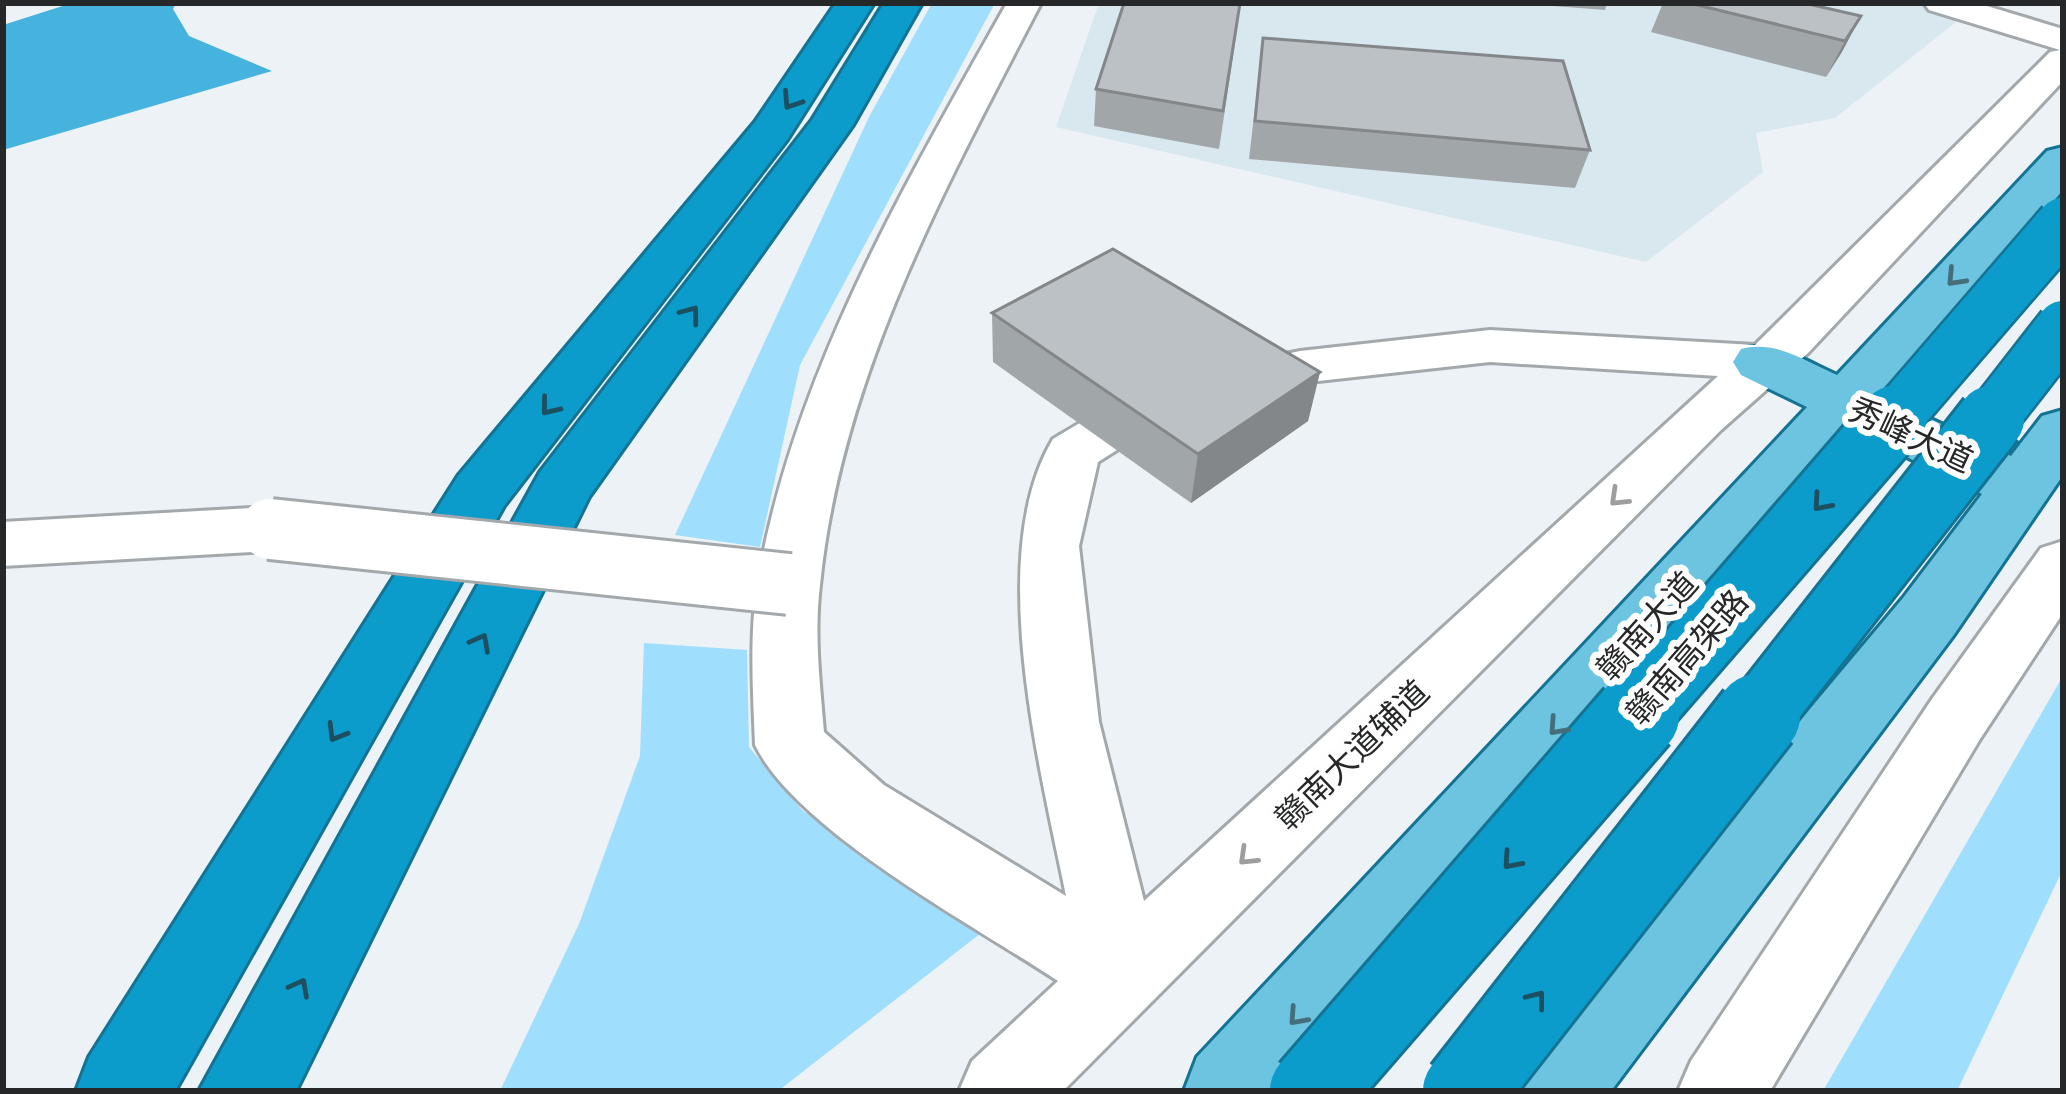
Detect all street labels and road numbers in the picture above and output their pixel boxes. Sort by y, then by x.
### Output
street label: 秀峰大道 [1843,389,1979,481]
street label: 赣南大道 [1588,564,1706,688]
street label: 赣南高架路 [1618,582,1756,732]
street label: 赣南大道辅道 [1267,672,1437,838]

